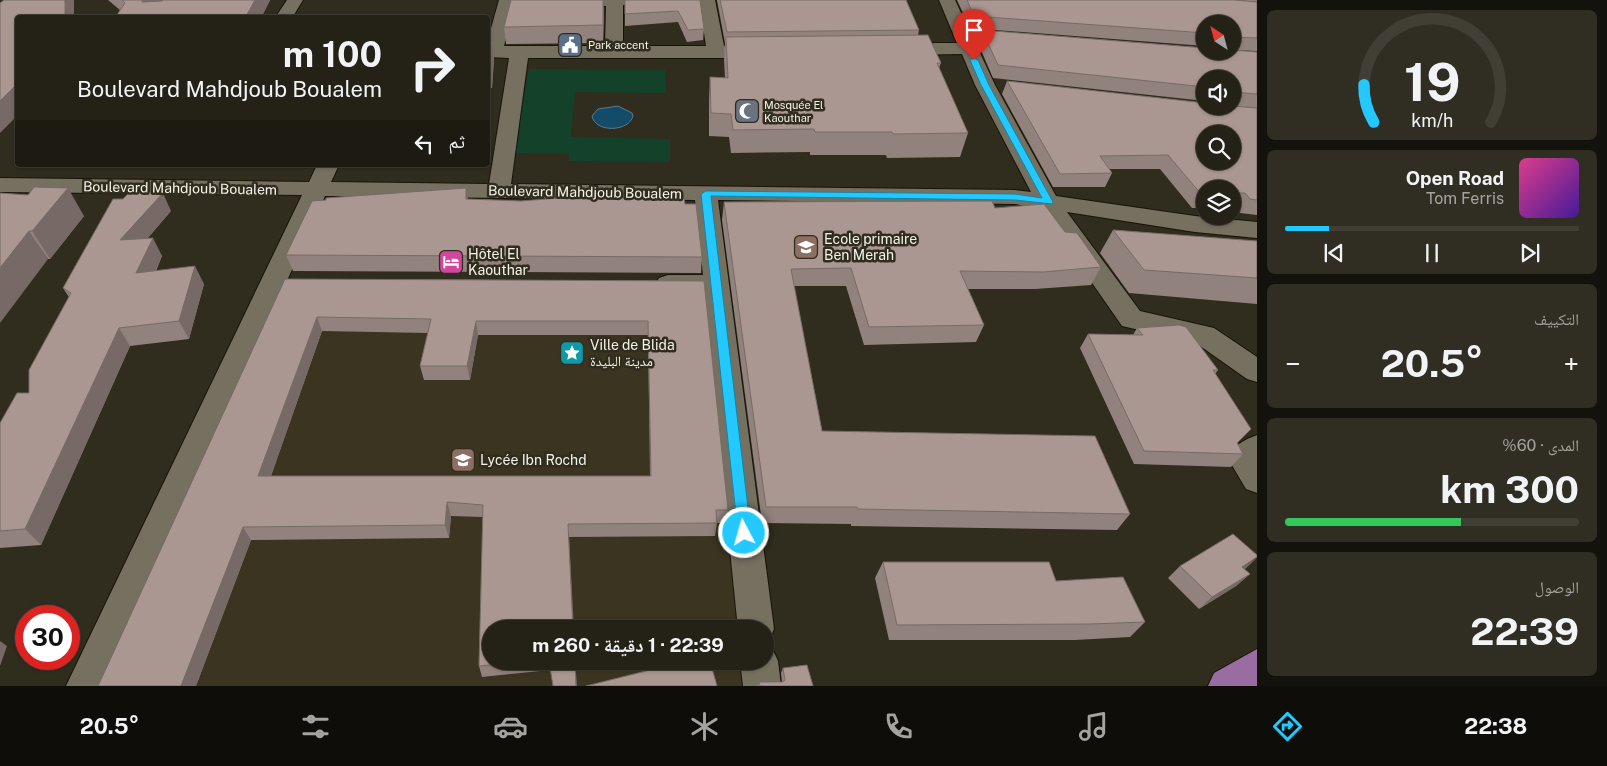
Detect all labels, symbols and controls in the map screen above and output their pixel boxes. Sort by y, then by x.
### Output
pin [953,9,995,60]
north arrow [1196,15,1241,60]
map controls [1196,15,1241,225]
icon: arrive [960,16,988,44]
public building icon: Park accent [557,32,583,58]
text: 100 m [283,34,382,75]
icon: right [400,35,465,100]
place label: Park accent [588,39,649,51]
text: 19 [1404,52,1460,113]
button: sound [1196,70,1241,115]
text: Boulevard Mahdjoub Boualem [77,76,382,102]
mosque icon: Mosquée El Kaouthar [734,98,760,124]
place label: Mosquée El Kaouthar [764,99,823,124]
text: km/h [1411,110,1453,131]
button: search [1196,125,1241,170]
icon: left [410,130,438,158]
text: ثم [448,130,465,152]
text: Open Road [1406,167,1504,189]
street label: Boulevard Mahdjoub Boualem [83,178,277,198]
button: layers [1196,180,1241,225]
street label: Boulevard Mahdjoub Boualem [488,182,682,202]
text: Tom Ferris [1426,189,1504,208]
place label: Ecole primaire Ben Merah [824,231,917,263]
school or university icon: Ecole primaire Ben Merah [793,234,819,260]
icon: previous [1320,239,1348,267]
icon: pause [1418,239,1446,267]
icon: next [1516,239,1544,267]
place label: Hôtel El Kaouthar [468,246,528,278]
hotel icon: Hôtel El Kaouthar [438,249,464,275]
text: التكييف [1534,310,1579,329]
place label: Ville de Blida مدينة البليدة [590,337,675,369]
place icon: Ville de Blida مدينة البليدة [559,340,585,366]
text: 20.5° [1381,341,1483,386]
text: − [1285,347,1301,380]
text: + [1563,347,1579,380]
text: المدى · 60% [1502,436,1579,455]
school or university icon: Lycée Ibn Rochd [450,447,476,473]
place label: Lycée Ibn Rochd [480,452,587,468]
text: 300 km [1440,467,1579,512]
position arrow [717,506,769,558]
text: الوصول [1535,578,1579,597]
speed limit sign: 30 [15,605,80,670]
text: 22:39 [1470,609,1579,654]
text: 22:39 · 1 دقيقة · 260 m [532,634,724,656]
icon: filters [298,709,333,744]
icon: car [493,709,528,744]
icon: climate [687,709,722,744]
icon: phone [881,709,916,744]
icon: music [1076,709,1111,744]
icon: directions [1270,709,1305,744]
text: 20.5° [80,713,139,739]
text: 22:38 [1464,713,1527,739]

